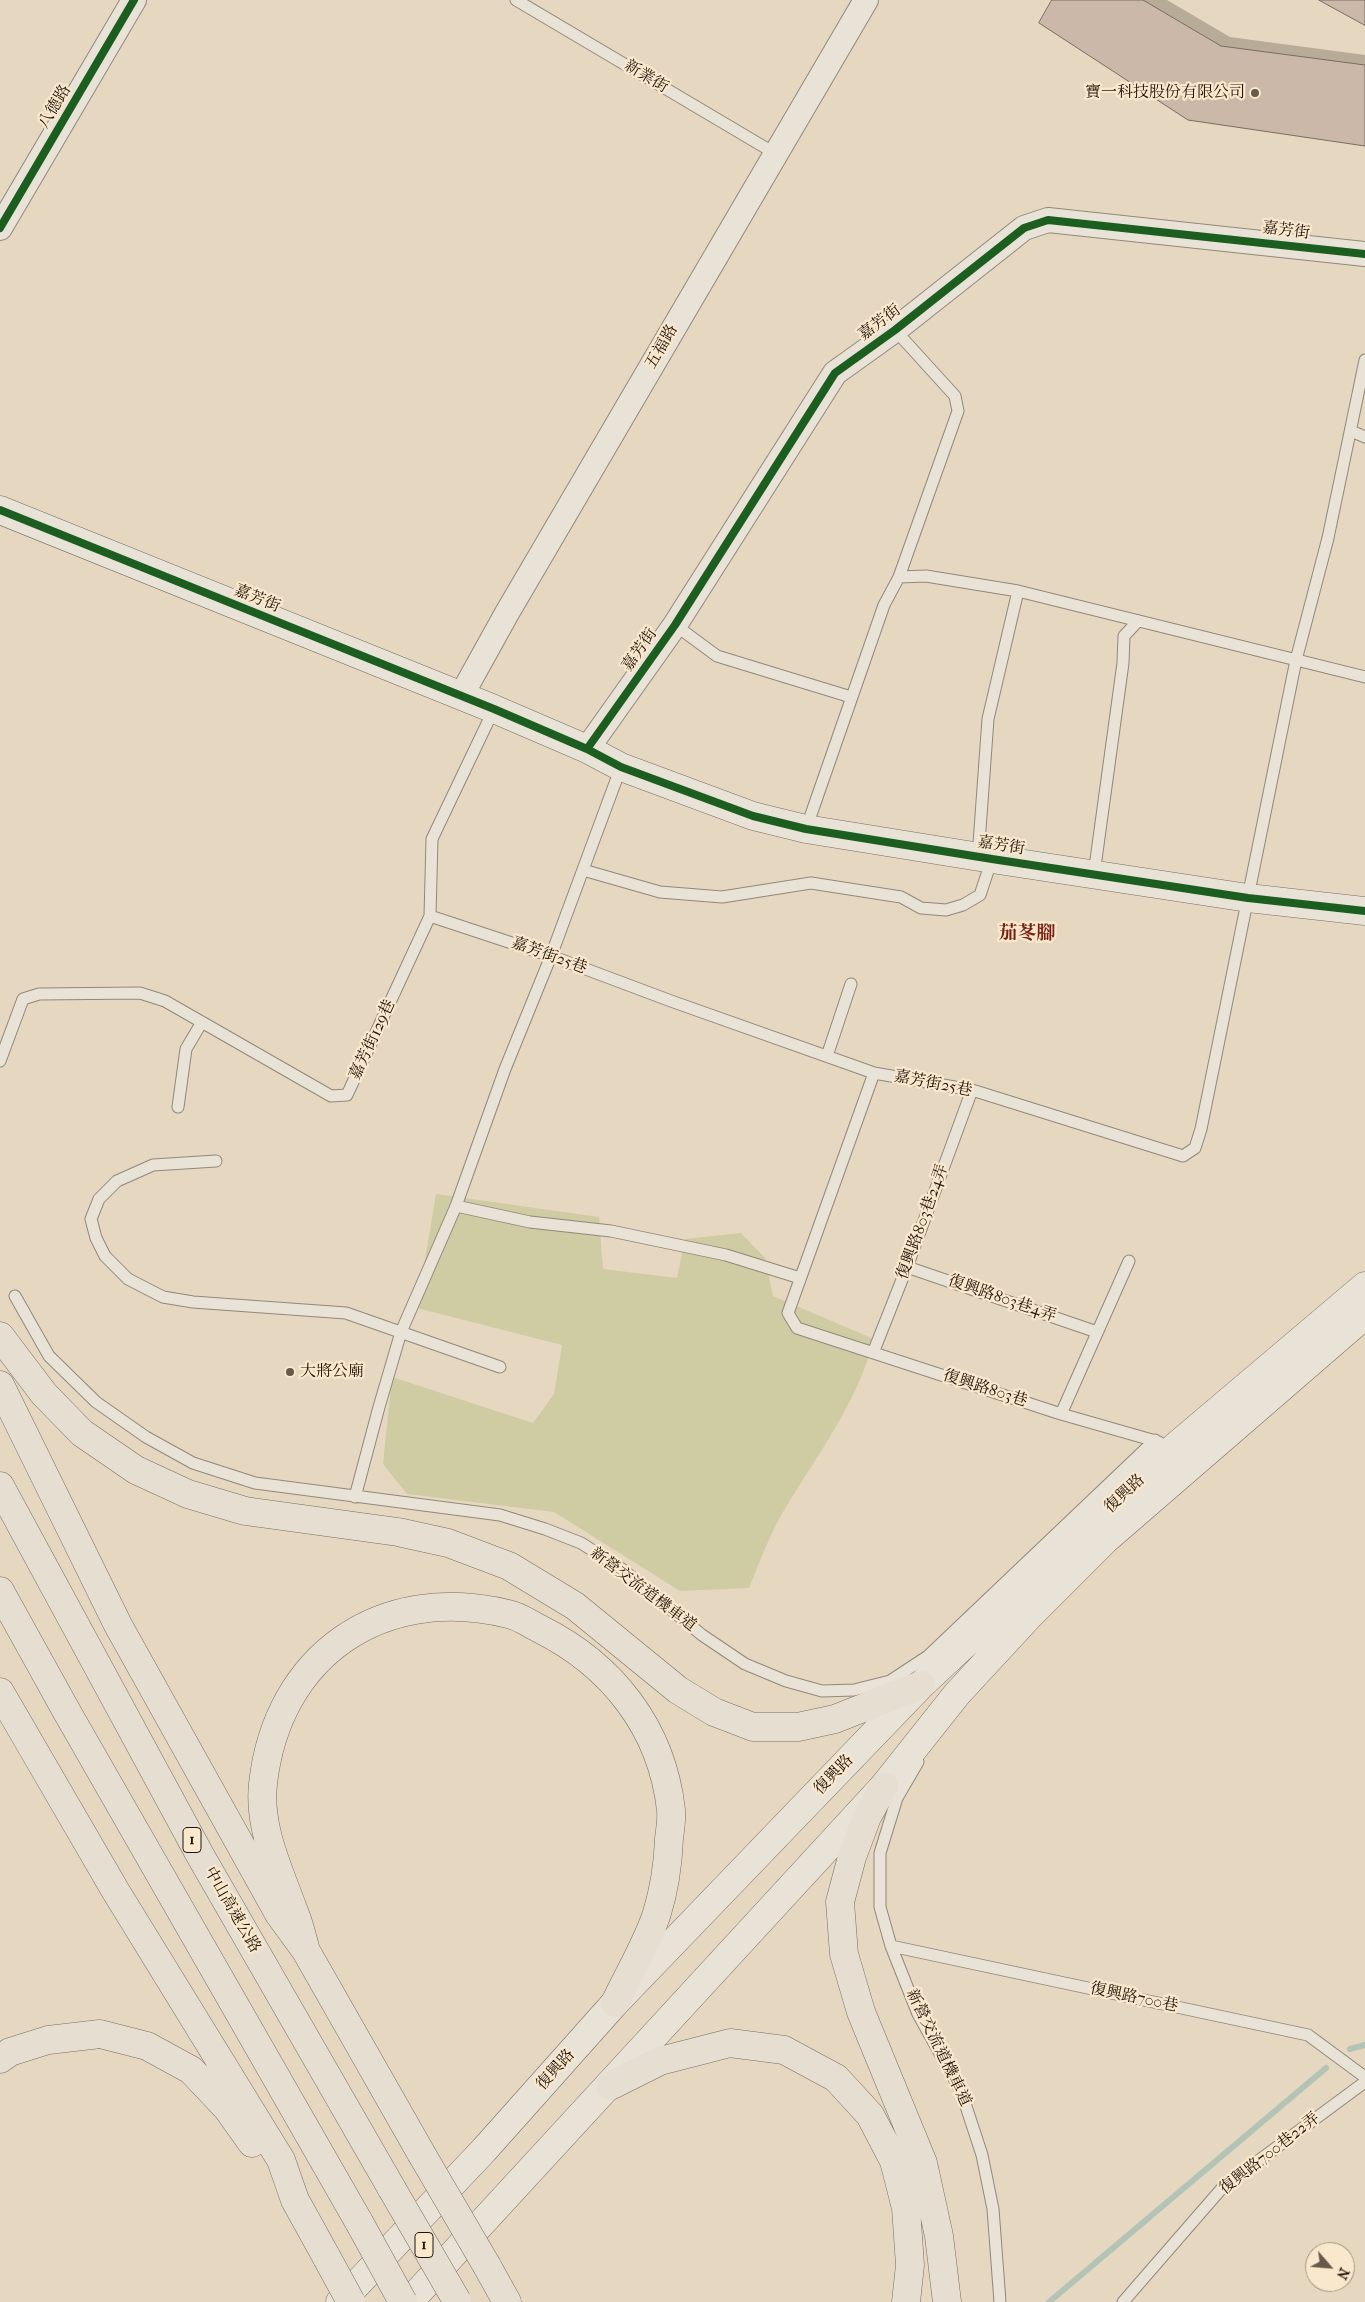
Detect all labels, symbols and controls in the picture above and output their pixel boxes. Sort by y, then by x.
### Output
street label: 新業街 [620,56,672,98]
street label: 八德路 [34,81,76,133]
place label: 寶一科技股份有限公司 [1085,83,1245,103]
marker: 寶一科技股份有限公司 [1249,87,1261,99]
street label: 嘉芳街 [1261,219,1311,243]
street label: 嘉芳街 [855,301,905,345]
street label: 五福路 [642,321,682,373]
street label: 嘉芳街 [231,581,283,617]
street label: 嘉芳街 [618,625,662,675]
street label: 嘉芳街 [976,833,1026,859]
district label: 茄苳腳 [999,923,1055,945]
street label: 嘉芳街25巷 [509,933,589,979]
street label: 嘉芳街129巷 [346,997,400,1083]
street label: 嘉芳街25巷 [892,1067,974,1101]
street label: 復興路803巷24弄 [893,1162,953,1282]
street label: 復興路803巷4弄 [946,1272,1058,1326]
place label: 大將公廟 [300,1362,364,1382]
marker: 大將公廟 [284,1366,296,1378]
street label: 復興路803巷 [940,1366,1030,1412]
street label: 復興路 [1101,1471,1149,1517]
street label: 新營交流道機車道 [586,1544,700,1636]
street label: 復興路 [810,1751,858,1799]
road number: 1 [183,1828,201,1852]
street label: 中山高速公路 [200,1864,264,1956]
street label: 復興路700巷 [1088,1979,1180,2017]
street label: 新營交流道機車道 [901,1986,975,2110]
street label: 復興路 [533,2046,579,2094]
street label: 復興路700巷22弄 [1216,2109,1324,2199]
road number: 1 [415,2232,433,2258]
north arrow [1305,2242,1355,2292]
text: N [1333,2265,1353,2282]

